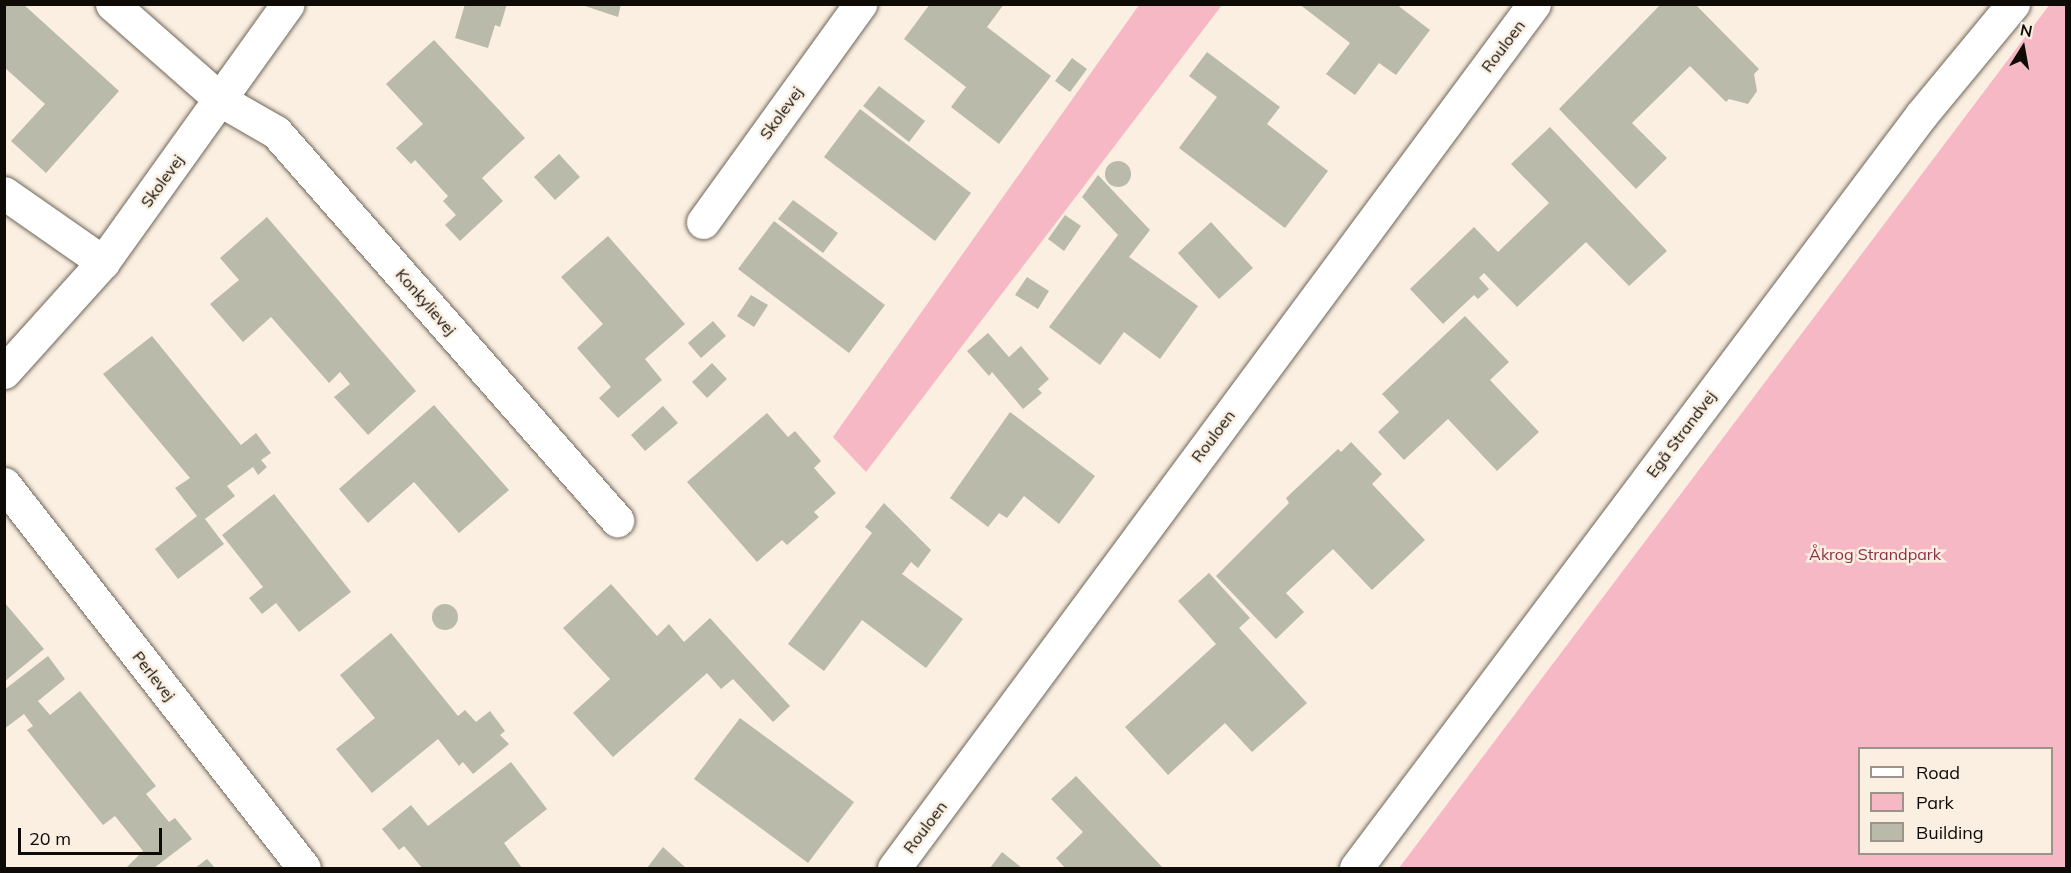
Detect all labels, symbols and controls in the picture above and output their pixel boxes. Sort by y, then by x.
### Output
street label: Rouloen [1477,16,1529,76]
north arrow [1993,18,2053,78]
text: N [2019,19,2034,41]
street label: Skolevej [755,83,807,143]
street label: Skolevej [136,151,188,211]
street label: Konkylievej [392,265,460,339]
street label: Egå Strandvej [1642,387,1720,481]
street label: Rouloen [1187,406,1239,466]
park label: Åkrog Strandpark [1809,544,1941,564]
street label: Perlevej [129,647,179,705]
legend [1858,747,2053,855]
text: Road [1916,761,1960,784]
text: Park [1916,791,1954,814]
street label: Rouloen [899,797,951,857]
scale bar [21,816,165,854]
text: Building [1916,821,1984,844]
text: 20 m [29,827,71,850]

